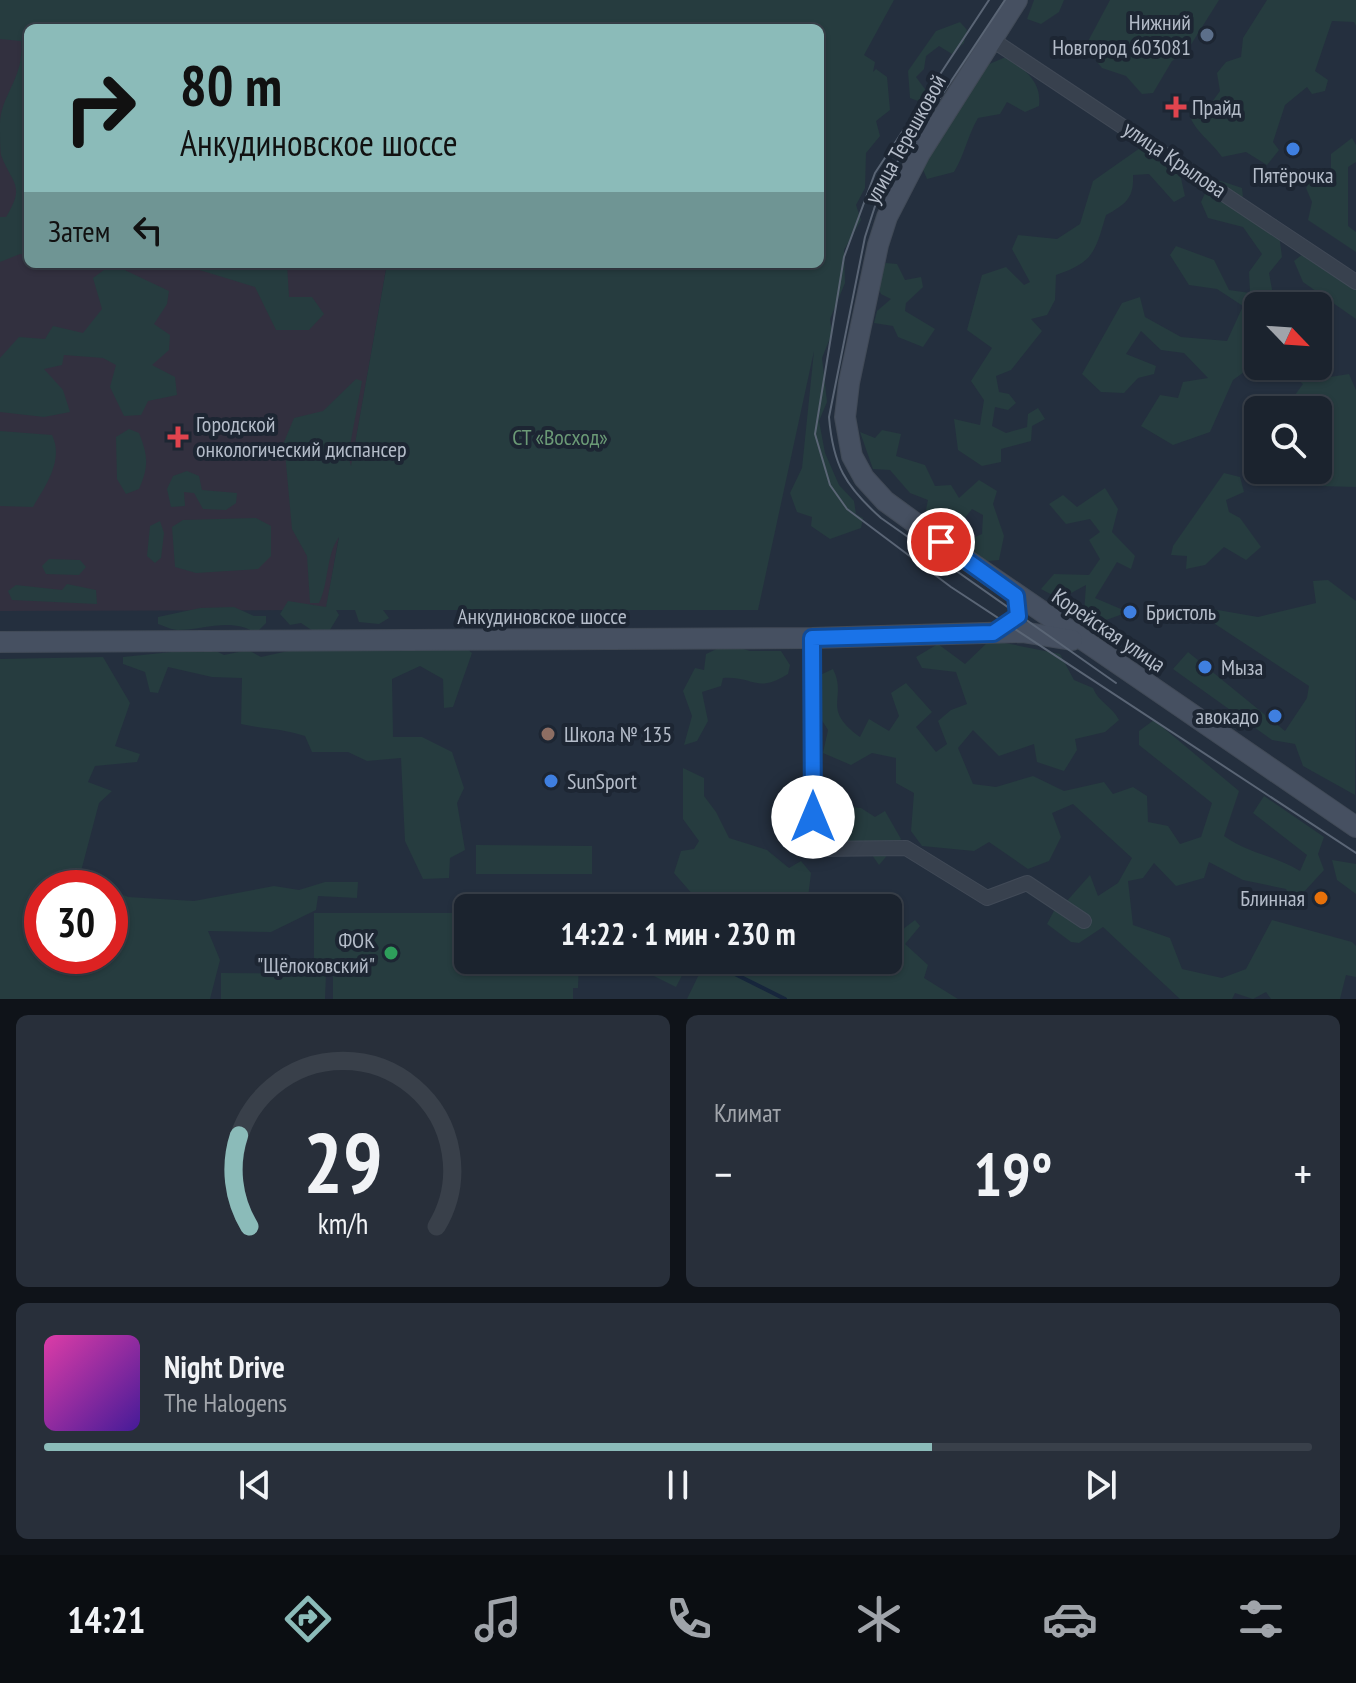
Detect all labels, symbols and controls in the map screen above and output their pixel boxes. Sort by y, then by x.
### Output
place label: Нижний Новгород 603081 [1052,8,1191,61]
marker: Нижний Новгород 603081 [1198,26,1216,44]
text: 80 m [180,49,282,121]
icon: right [48,56,152,160]
street label: улица Терешковой [858,69,952,209]
place label: Прайд [1192,93,1242,121]
marker: Прайд [1167,98,1185,116]
street label: улица Крылова [1118,114,1232,204]
text: Анкудиновское шоссе [180,119,458,166]
marker: Пятёрочка [1284,140,1302,158]
place label: Пятёрочка [1252,161,1334,189]
icon: left [126,208,170,252]
text: Затем [48,211,110,250]
north arrow [1244,292,1332,380]
map controls [1244,292,1332,484]
button: search [1244,396,1332,484]
place label: Городской онкологический диспансер [196,410,407,463]
park label: СТ «Восход» [512,423,608,451]
marker: Городской онкологический диспансер [167,426,189,448]
pin [907,508,975,576]
icon: arrive [919,520,963,564]
street label: Корейская улица [1047,582,1171,678]
place label: Бристоль [1146,598,1216,626]
street label: Анкудиновское шоссе [457,602,627,630]
marker: Бристоль [1121,603,1139,621]
place label: Мыза [1221,653,1263,681]
marker: Мыза [1196,658,1214,676]
place label: авокадо [1195,702,1259,730]
marker: авокадо [1266,707,1284,725]
place label: Школа № 135 [564,720,672,748]
marker: Школа № 135 [539,725,557,743]
place label: SunSport [567,767,637,795]
marker: SunSport [542,772,560,790]
position arrow [771,775,855,859]
speed limit sign: 30 [24,870,128,974]
place label: Блинная [1240,884,1305,912]
marker: Блинная [1312,889,1330,907]
text: 14:22 · 1 мин · 230 m [560,914,796,953]
place label: ФОК "Щёлоковский" [257,926,375,979]
marker: ФОК "Щёлоковский" [382,944,400,962]
text: Климат [714,1096,781,1129]
text: 29 [303,1108,383,1216]
text: 19° [973,1135,1053,1213]
text: − [714,1145,732,1202]
text: + [1294,1145,1312,1202]
text: km/h [318,1205,368,1242]
text: Night Drive [164,1347,285,1386]
text: The Halogens [164,1386,287,1419]
icon: previous [233,1463,277,1507]
icon: pause [656,1463,700,1507]
icon: next [1079,1463,1123,1507]
icon: directions [280,1591,336,1647]
icon: music [470,1591,526,1647]
icon: phone [661,1591,717,1647]
icon: climate [851,1591,907,1647]
icon: car [1042,1591,1098,1647]
icon: filters [1233,1591,1289,1647]
text: 14:21 [67,1596,145,1643]

